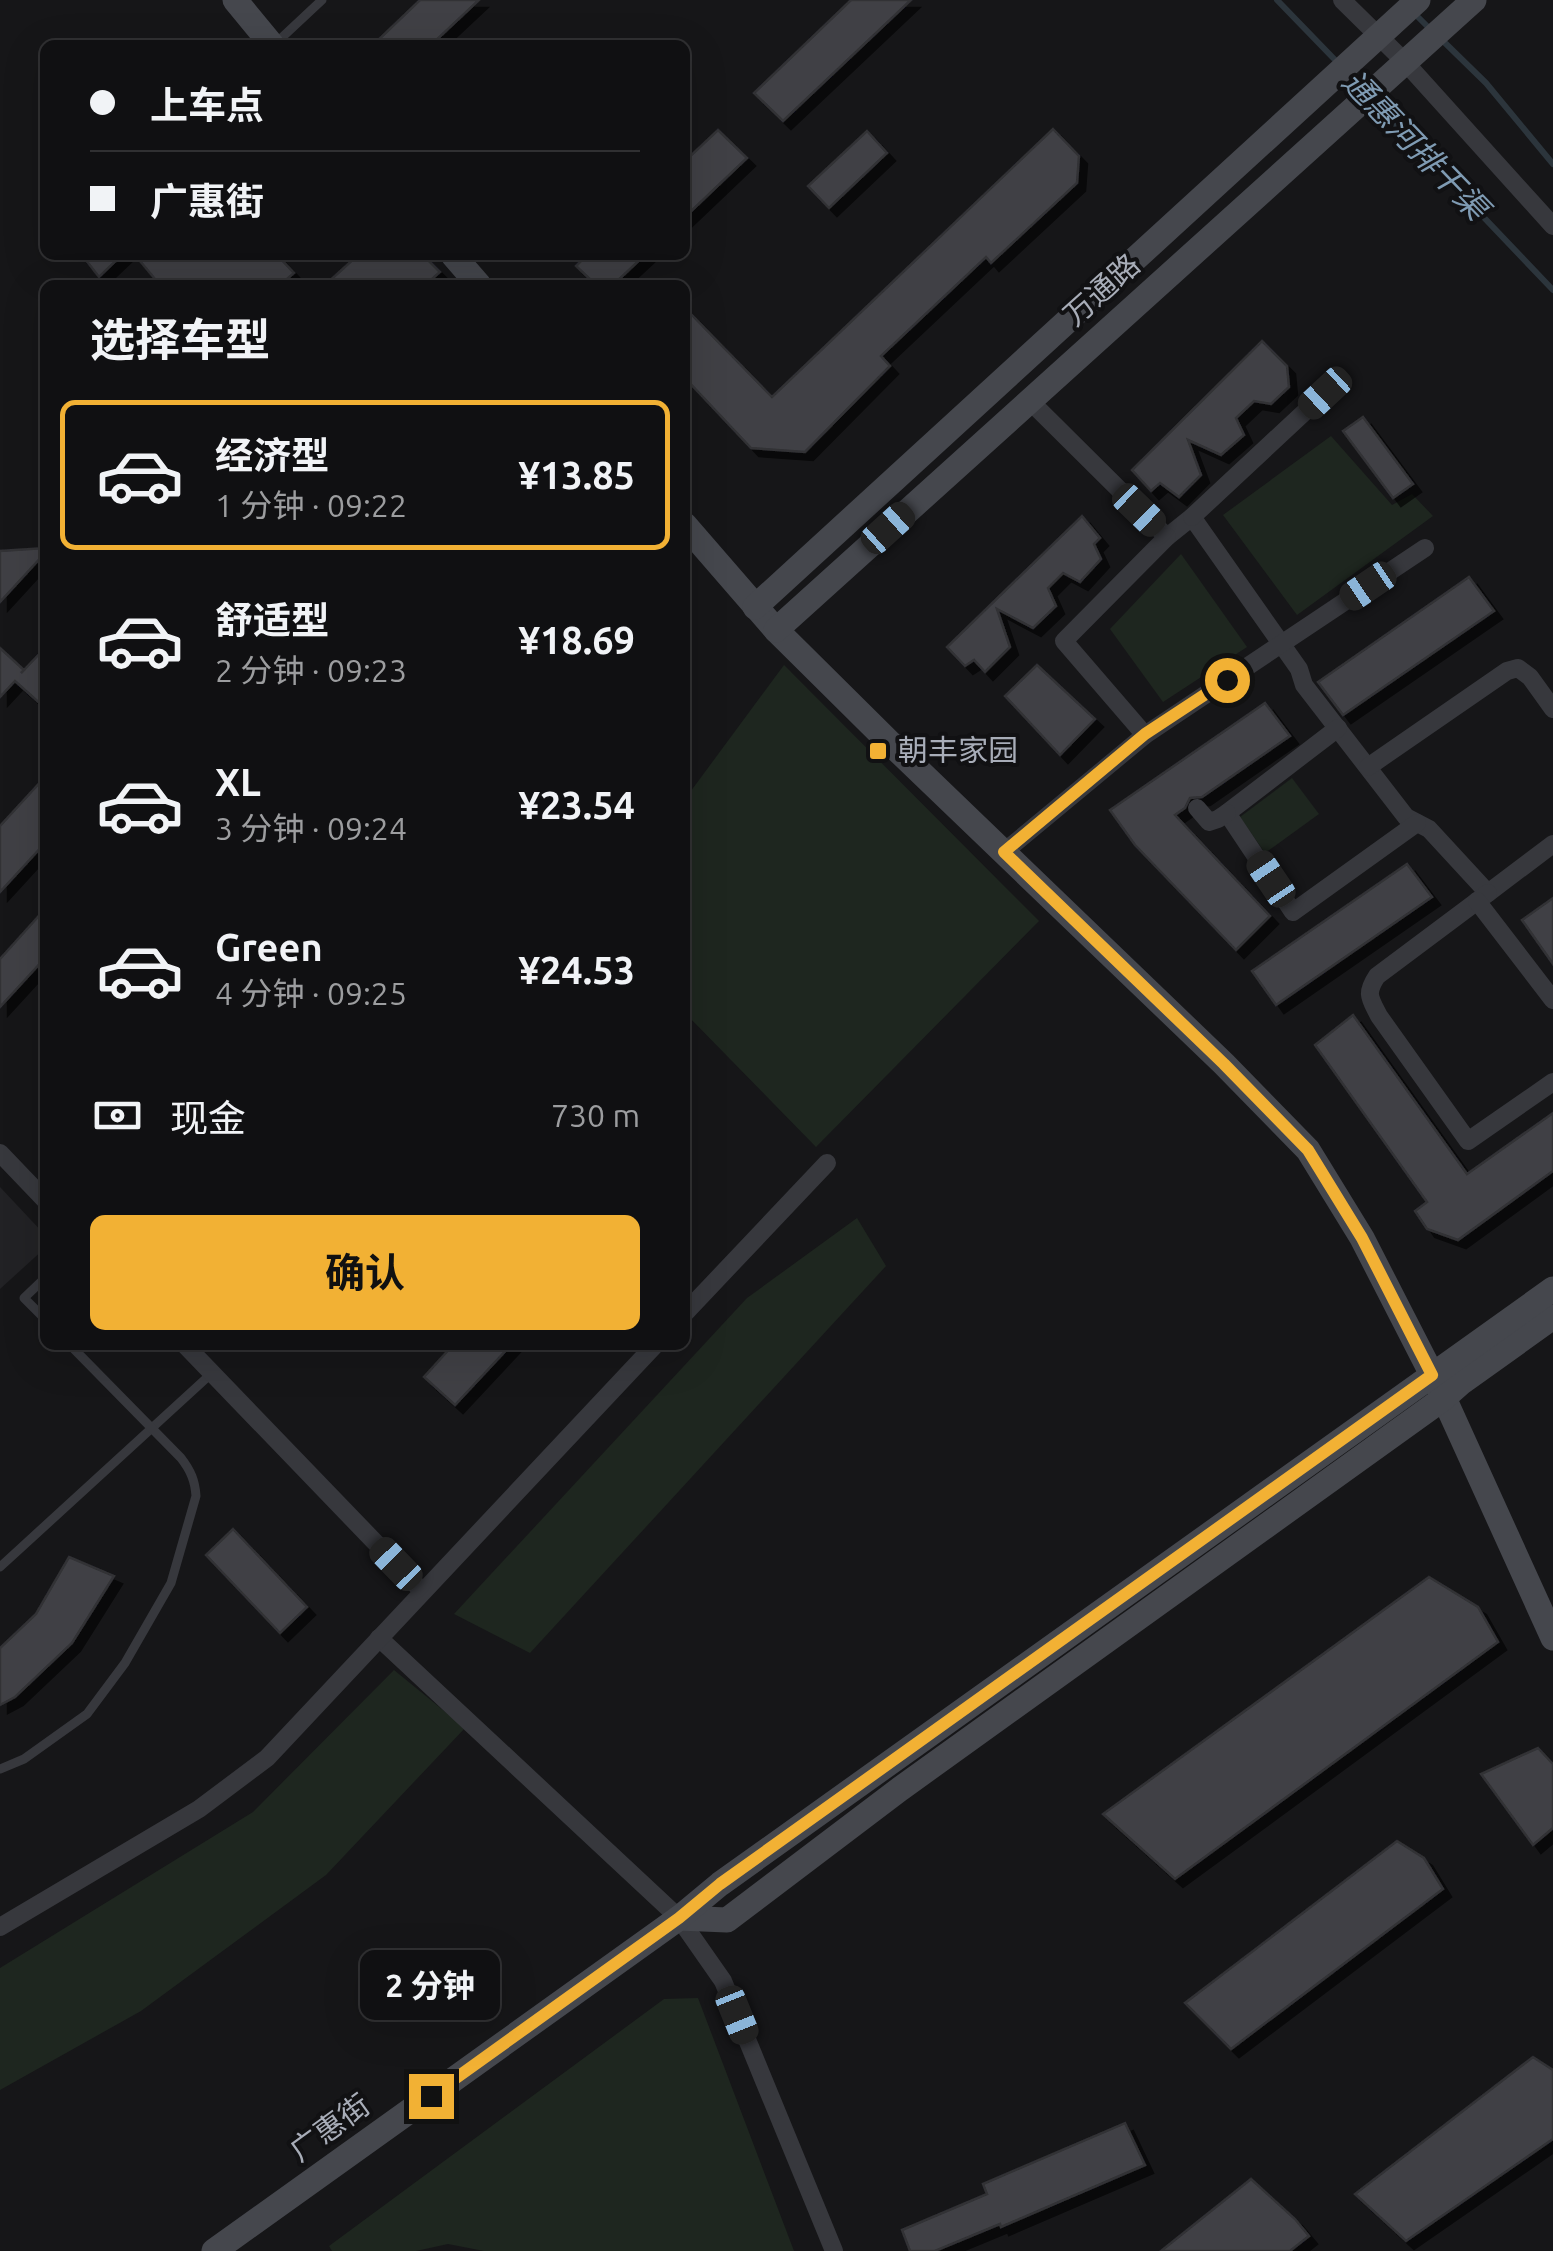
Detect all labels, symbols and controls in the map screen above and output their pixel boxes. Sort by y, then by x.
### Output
water label: 通惠河排干渠 [1336,63,1498,229]
text: 上车点 [150,84,264,126]
text: 广惠街 [150,180,264,222]
street label: 万通路 [1057,247,1146,332]
text: 选择车型 [90,314,270,365]
car [1293,362,1357,424]
icon: car [95,430,185,520]
text: 经济型 [215,434,329,476]
text: ¥13.85 [518,454,635,496]
car [1107,478,1171,542]
text: 1 分钟 · 09:22 [215,487,407,523]
car [856,497,920,559]
car [1335,557,1401,615]
icon: car [95,595,185,685]
text: 舒适型 [215,599,329,641]
text: ¥18.69 [518,619,635,661]
text: 2 分钟 · 09:23 [215,652,407,688]
route start [1205,658,1250,703]
place label: 朝丰家园 [898,733,1018,767]
marker: 朝丰家园 [867,740,889,762]
icon: car [95,760,185,850]
text: XL [215,761,261,803]
text: ¥23.54 [518,784,635,826]
text: 3 分钟 · 09:24 [215,810,407,846]
car [1242,846,1300,912]
icon: car [95,925,185,1015]
text: Green [215,926,323,968]
text: ¥24.53 [518,949,635,991]
text: 4 分钟 · 09:25 [215,975,407,1011]
icon: cash [90,1088,145,1143]
text: 现金 [170,1097,246,1139]
text: 730 m [551,1097,640,1133]
button: 确认 [90,1215,640,1330]
car [364,1532,428,1596]
callout: 2 分钟 [361,1951,501,2021]
text: 2 分钟 [385,1967,475,2003]
car [712,1982,762,2048]
route end [409,2074,454,2119]
street label: 广惠街 [283,2087,376,2167]

